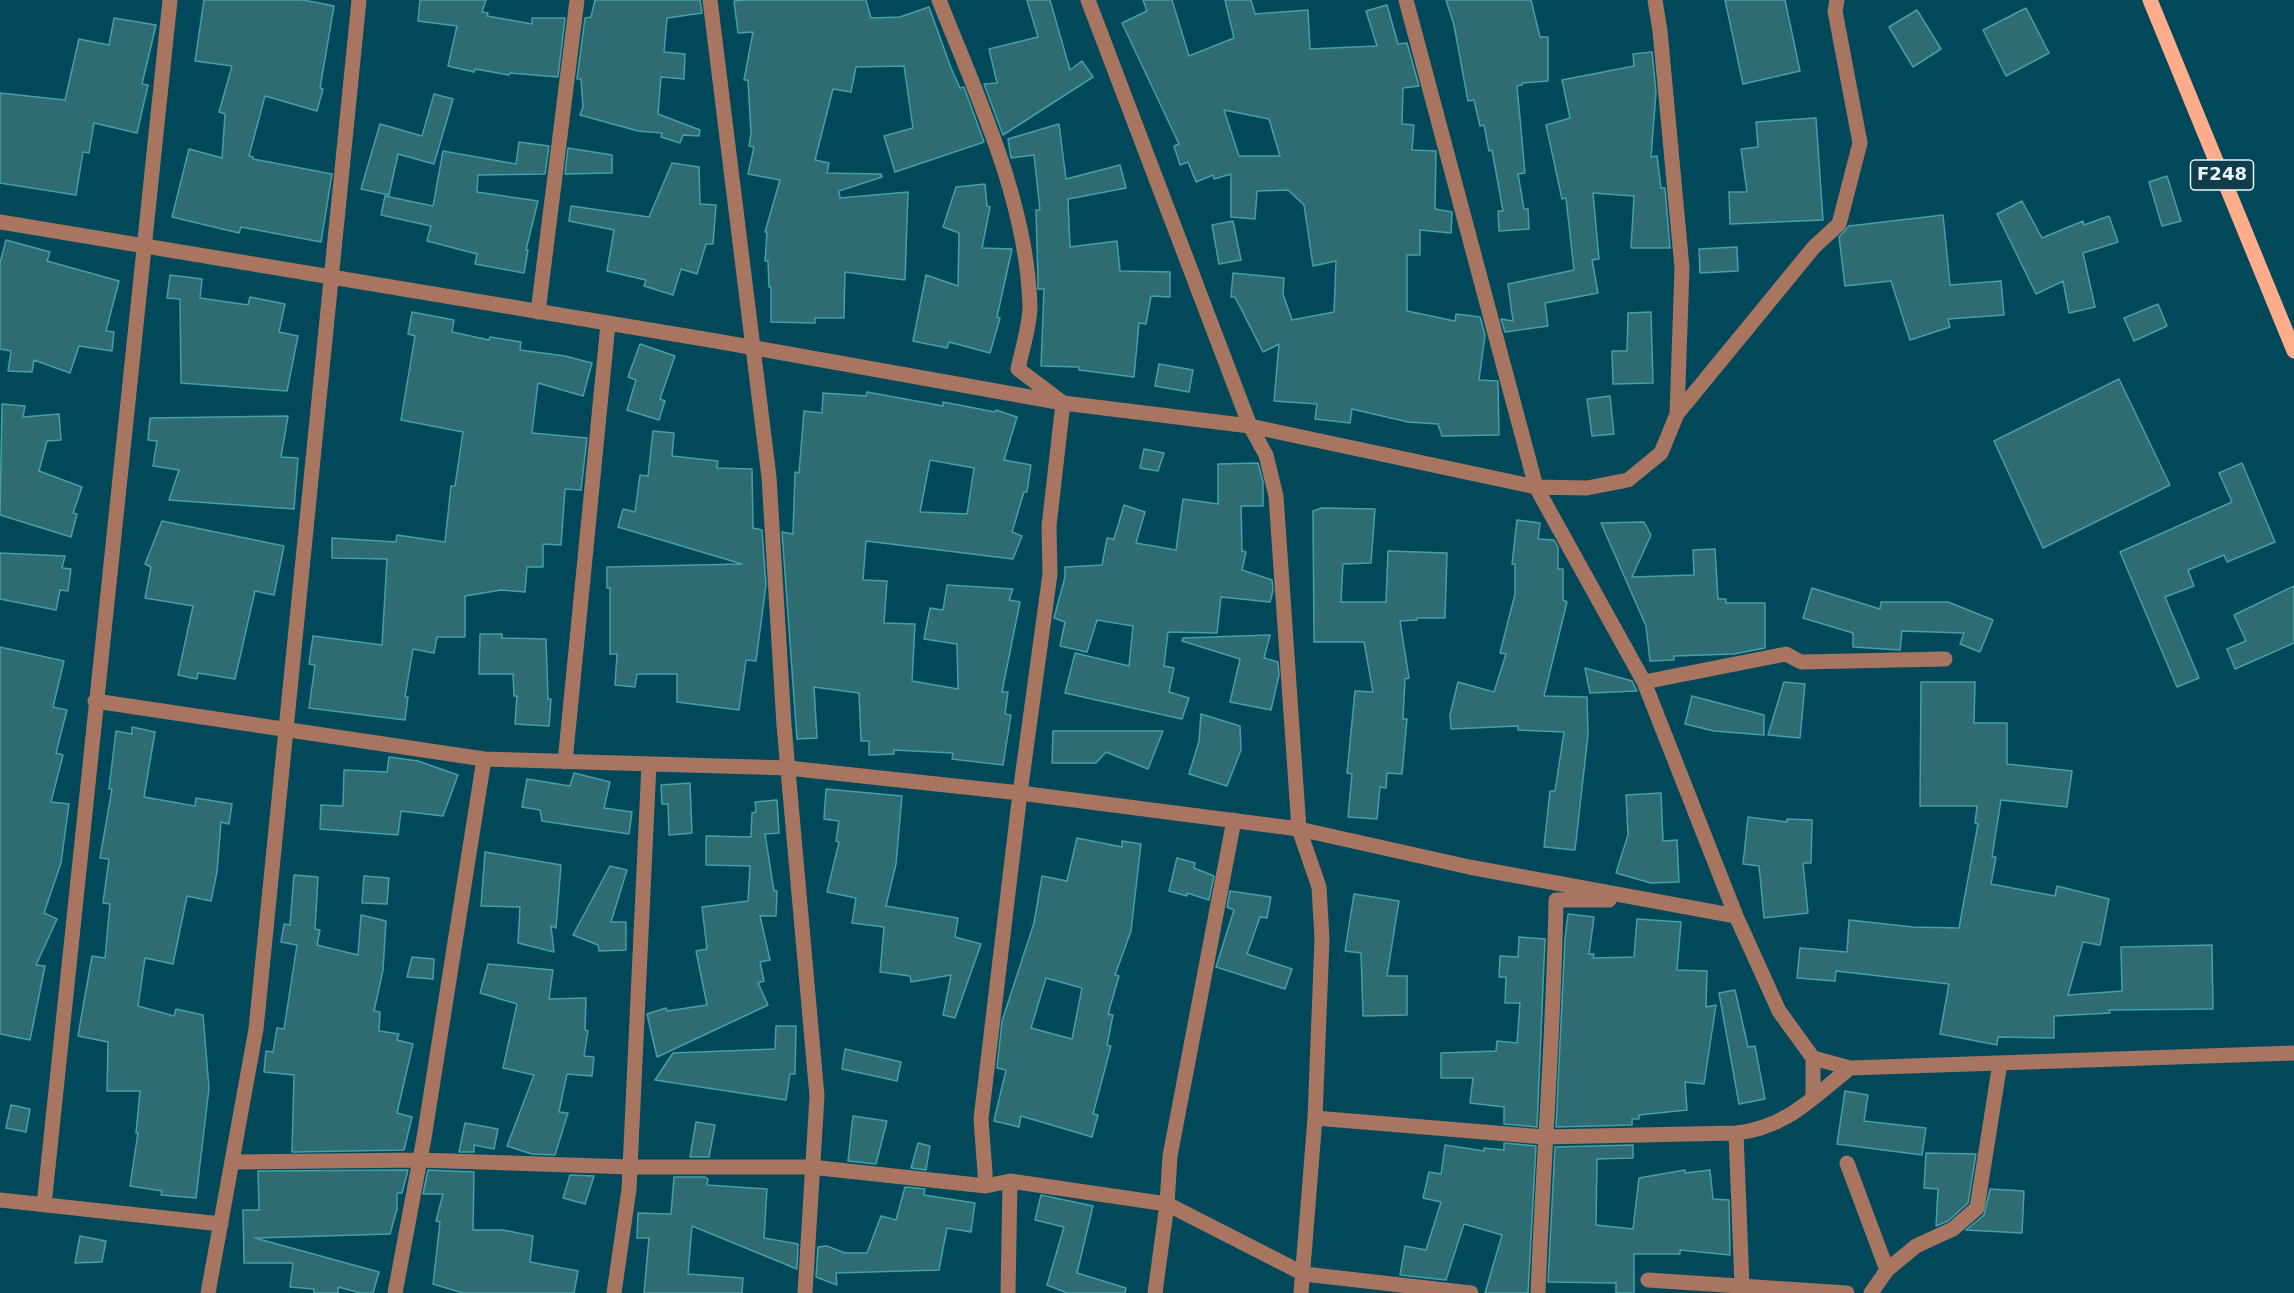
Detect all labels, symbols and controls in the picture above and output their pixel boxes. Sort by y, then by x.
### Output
road number: F248 [2190,160,2254,190]

